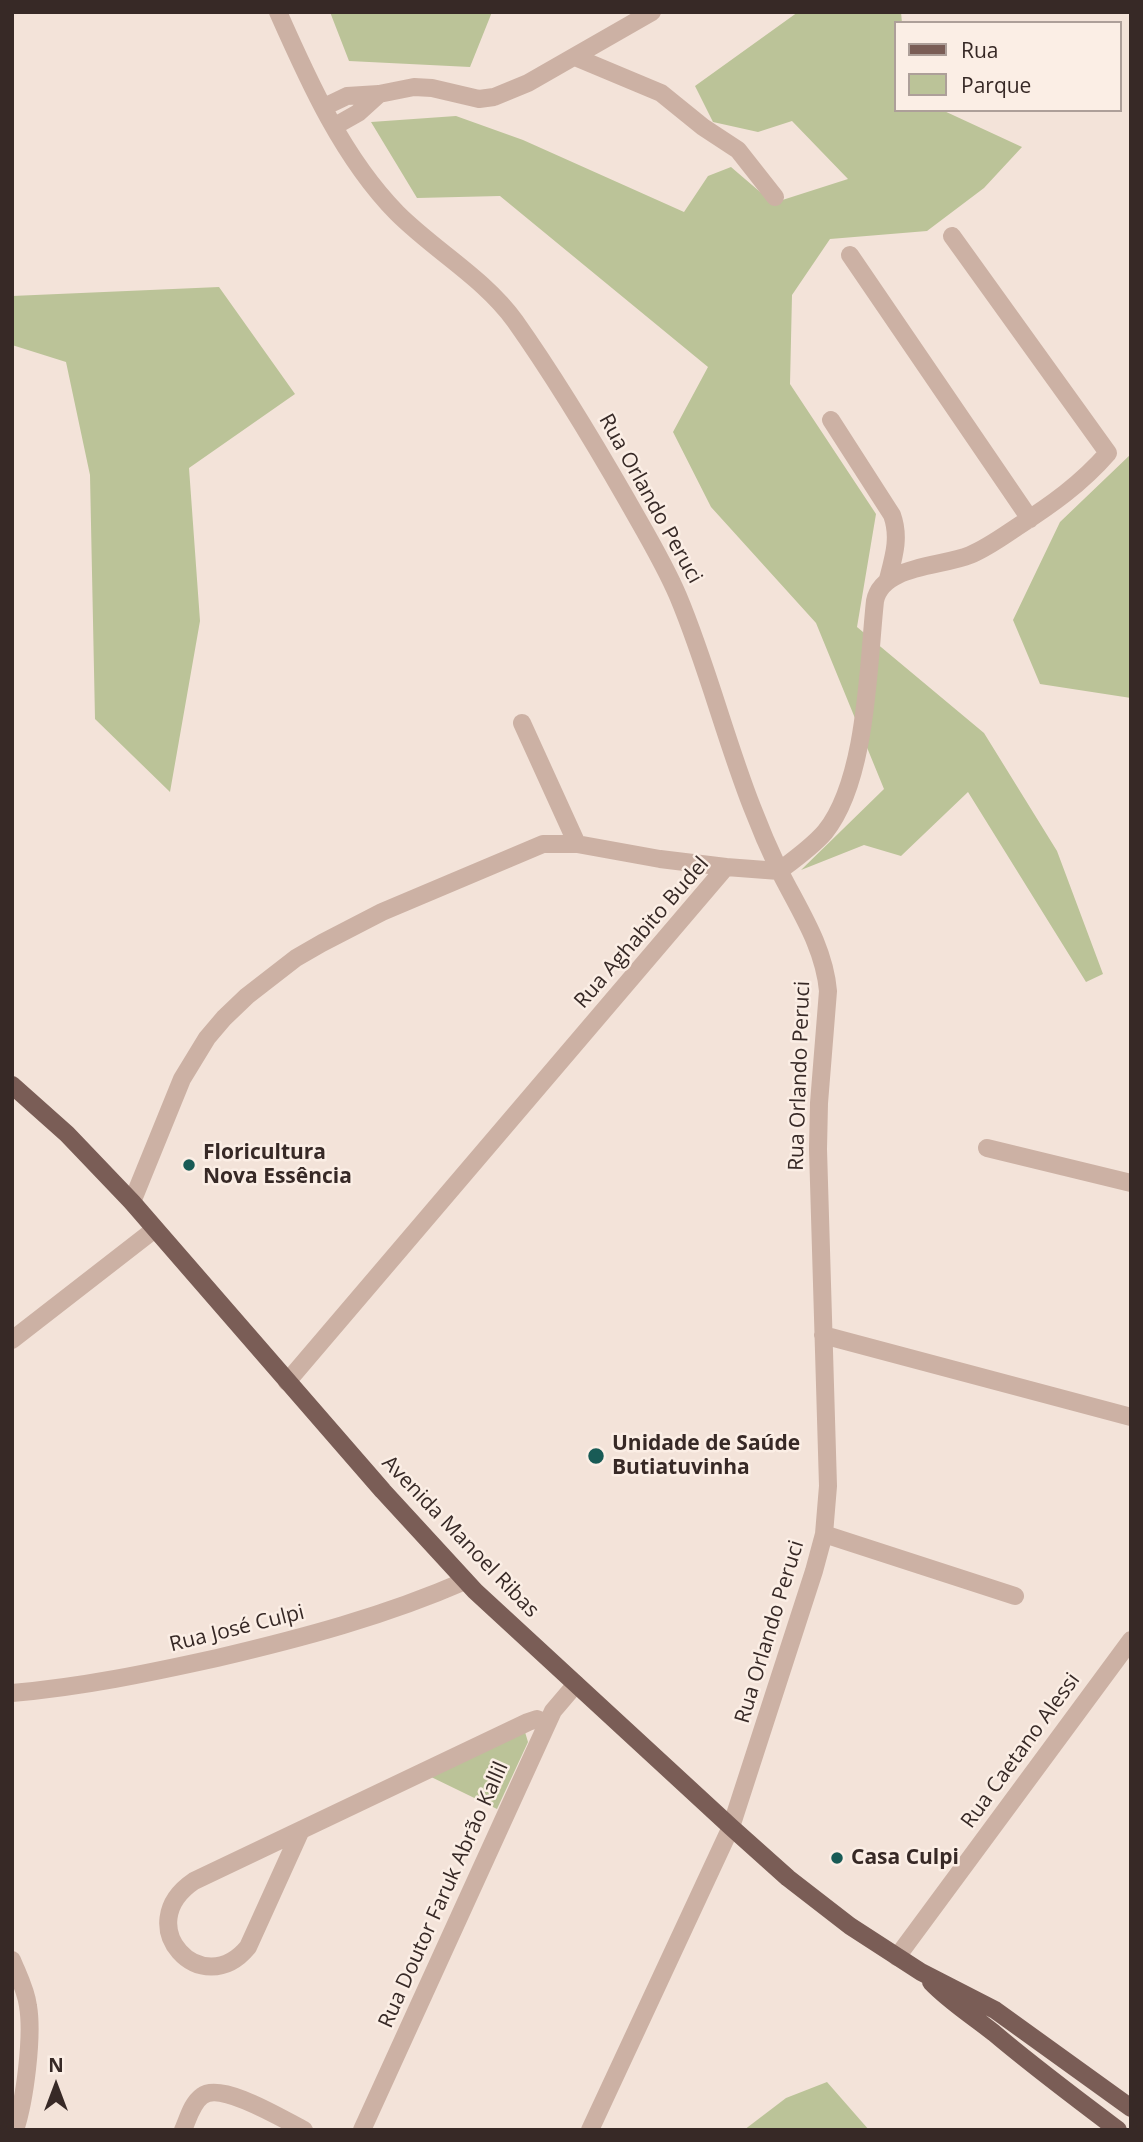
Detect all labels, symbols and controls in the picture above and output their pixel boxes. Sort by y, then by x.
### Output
legend [894,21,1122,112]
text: Rua [961,36,999,64]
text: Parque [961,71,1031,99]
street label: Rua Orlando Peruci [593,410,707,588]
street label: Rua Aghabito Budel [569,852,715,1014]
street label: Rua Orlando Peruci [784,981,816,1171]
place label: Floricultura Nova Essência [203,1140,352,1190]
marker: Floricultura Nova Essência [181,1157,197,1173]
place label: Unidade de Saúde Butiatuvinha [612,1431,800,1481]
marker: Unidade de Saúde Butiatuvinha [586,1446,606,1466]
street label: Avenida Manoel Ribas [376,1451,544,1623]
street label: Rua Orlando Peruci [730,1538,810,1726]
street label: Rua José Culpi [167,1600,307,1658]
street label: Rua Caetano Alessi [956,1669,1086,1833]
street label: Rua Doutor Faruk Abrão Kallil [374,1758,514,2032]
place label: Casa Culpi [851,1845,959,1871]
marker: Casa Culpi [829,1850,845,1866]
north arrow [21,2051,91,2121]
text: N [48,2052,64,2078]

